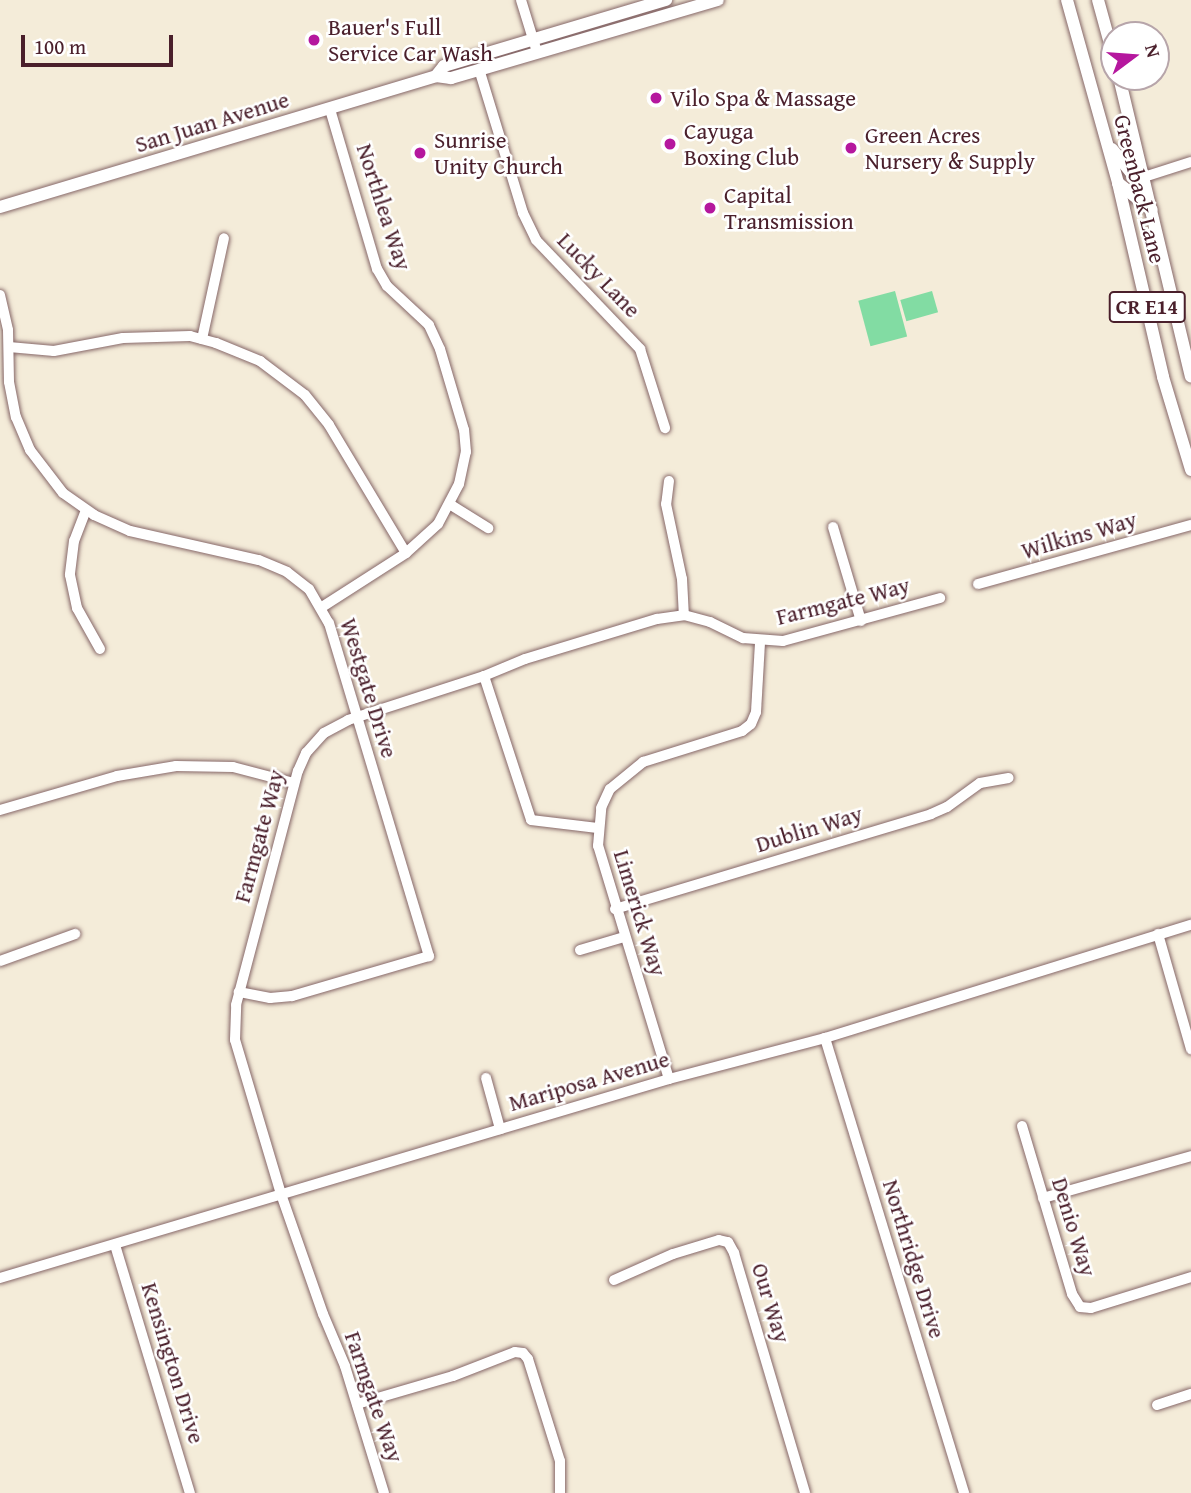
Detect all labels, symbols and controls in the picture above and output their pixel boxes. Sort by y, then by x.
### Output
place label: Bauer's Full Service Car Wash [328,13,493,67]
scale bar [24,21,177,65]
north arrow [1100,21,1170,91]
text: 100 m [34,31,86,62]
marker: Bauer's Full Service Car Wash [306,32,322,48]
text: N [1138,41,1168,61]
place label: Vilo Spa & Massage [670,84,856,112]
street label: San Juan Avenue [132,86,292,158]
marker: Vilo Spa & Massage [648,90,664,106]
street label: Greenback Lane [1108,112,1172,266]
place label: Cayuga Boxing Club [684,117,799,171]
place label: Green Acres Nursery & Supply [865,121,1035,175]
place label: Sunrise Unity Church [434,126,563,180]
marker: Cayuga Boxing Club [662,136,678,152]
street label: Northlea Way [351,140,417,274]
marker: Green Acres Nursery & Supply [843,140,859,156]
marker: Sunrise Unity Church [412,145,428,161]
place label: Capital Transmission [724,181,854,235]
marker: Capital Transmission [702,200,718,216]
street label: Lucky Lane [552,227,646,323]
road number: CR E14 [1108,290,1186,324]
street label: Wilkins Way [1018,505,1140,565]
street label: Farmgate Way [773,571,913,631]
street label: Westgate Drive [335,615,403,761]
street label: Farmgate Way [228,766,290,906]
street label: Dublin Way [752,800,866,858]
street label: Limerick Way [608,846,672,980]
street label: Mariposa Avenue [506,1045,672,1117]
street label: Denio Way [1046,1174,1102,1280]
street label: Northridge Drive [877,1176,951,1342]
street label: Our Way [746,1260,796,1346]
street label: Kensington Drive [135,1279,211,1447]
street label: Farmgate Way [339,1328,409,1466]

